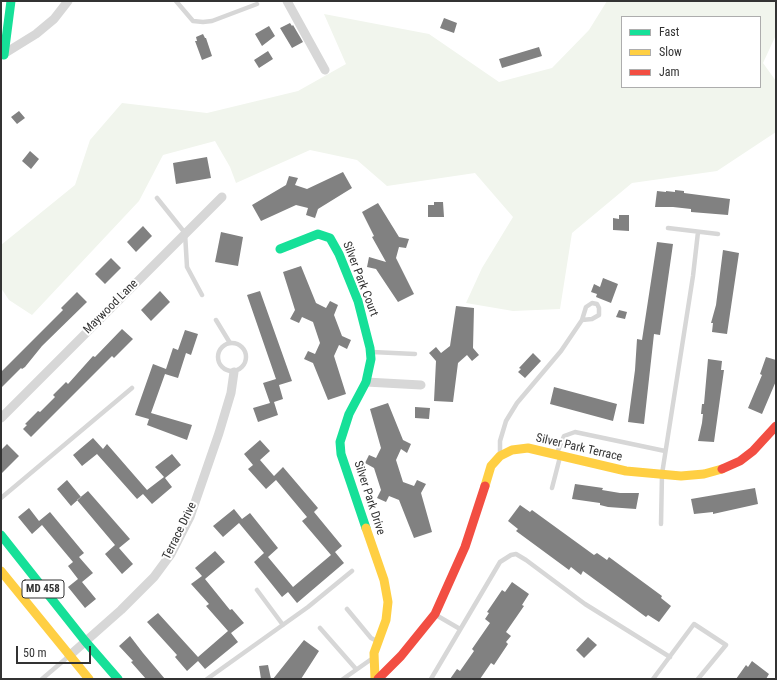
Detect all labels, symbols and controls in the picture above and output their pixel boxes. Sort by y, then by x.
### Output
legend [621,16,761,88]
text: Fast [659,25,679,39]
text: Slow [659,45,682,59]
text: Jam [659,65,680,79]
street label: Silver Park Court [339,239,381,319]
street label: Maywood Lane [81,277,141,337]
street label: Silver Park Terrace [534,431,624,465]
street label: Silver Park Drive [350,459,388,537]
street label: Terrace Drive [160,500,200,562]
road number: MD 458 [22,580,64,598]
scale bar [18,638,93,664]
text: 50 m [23,646,47,660]

